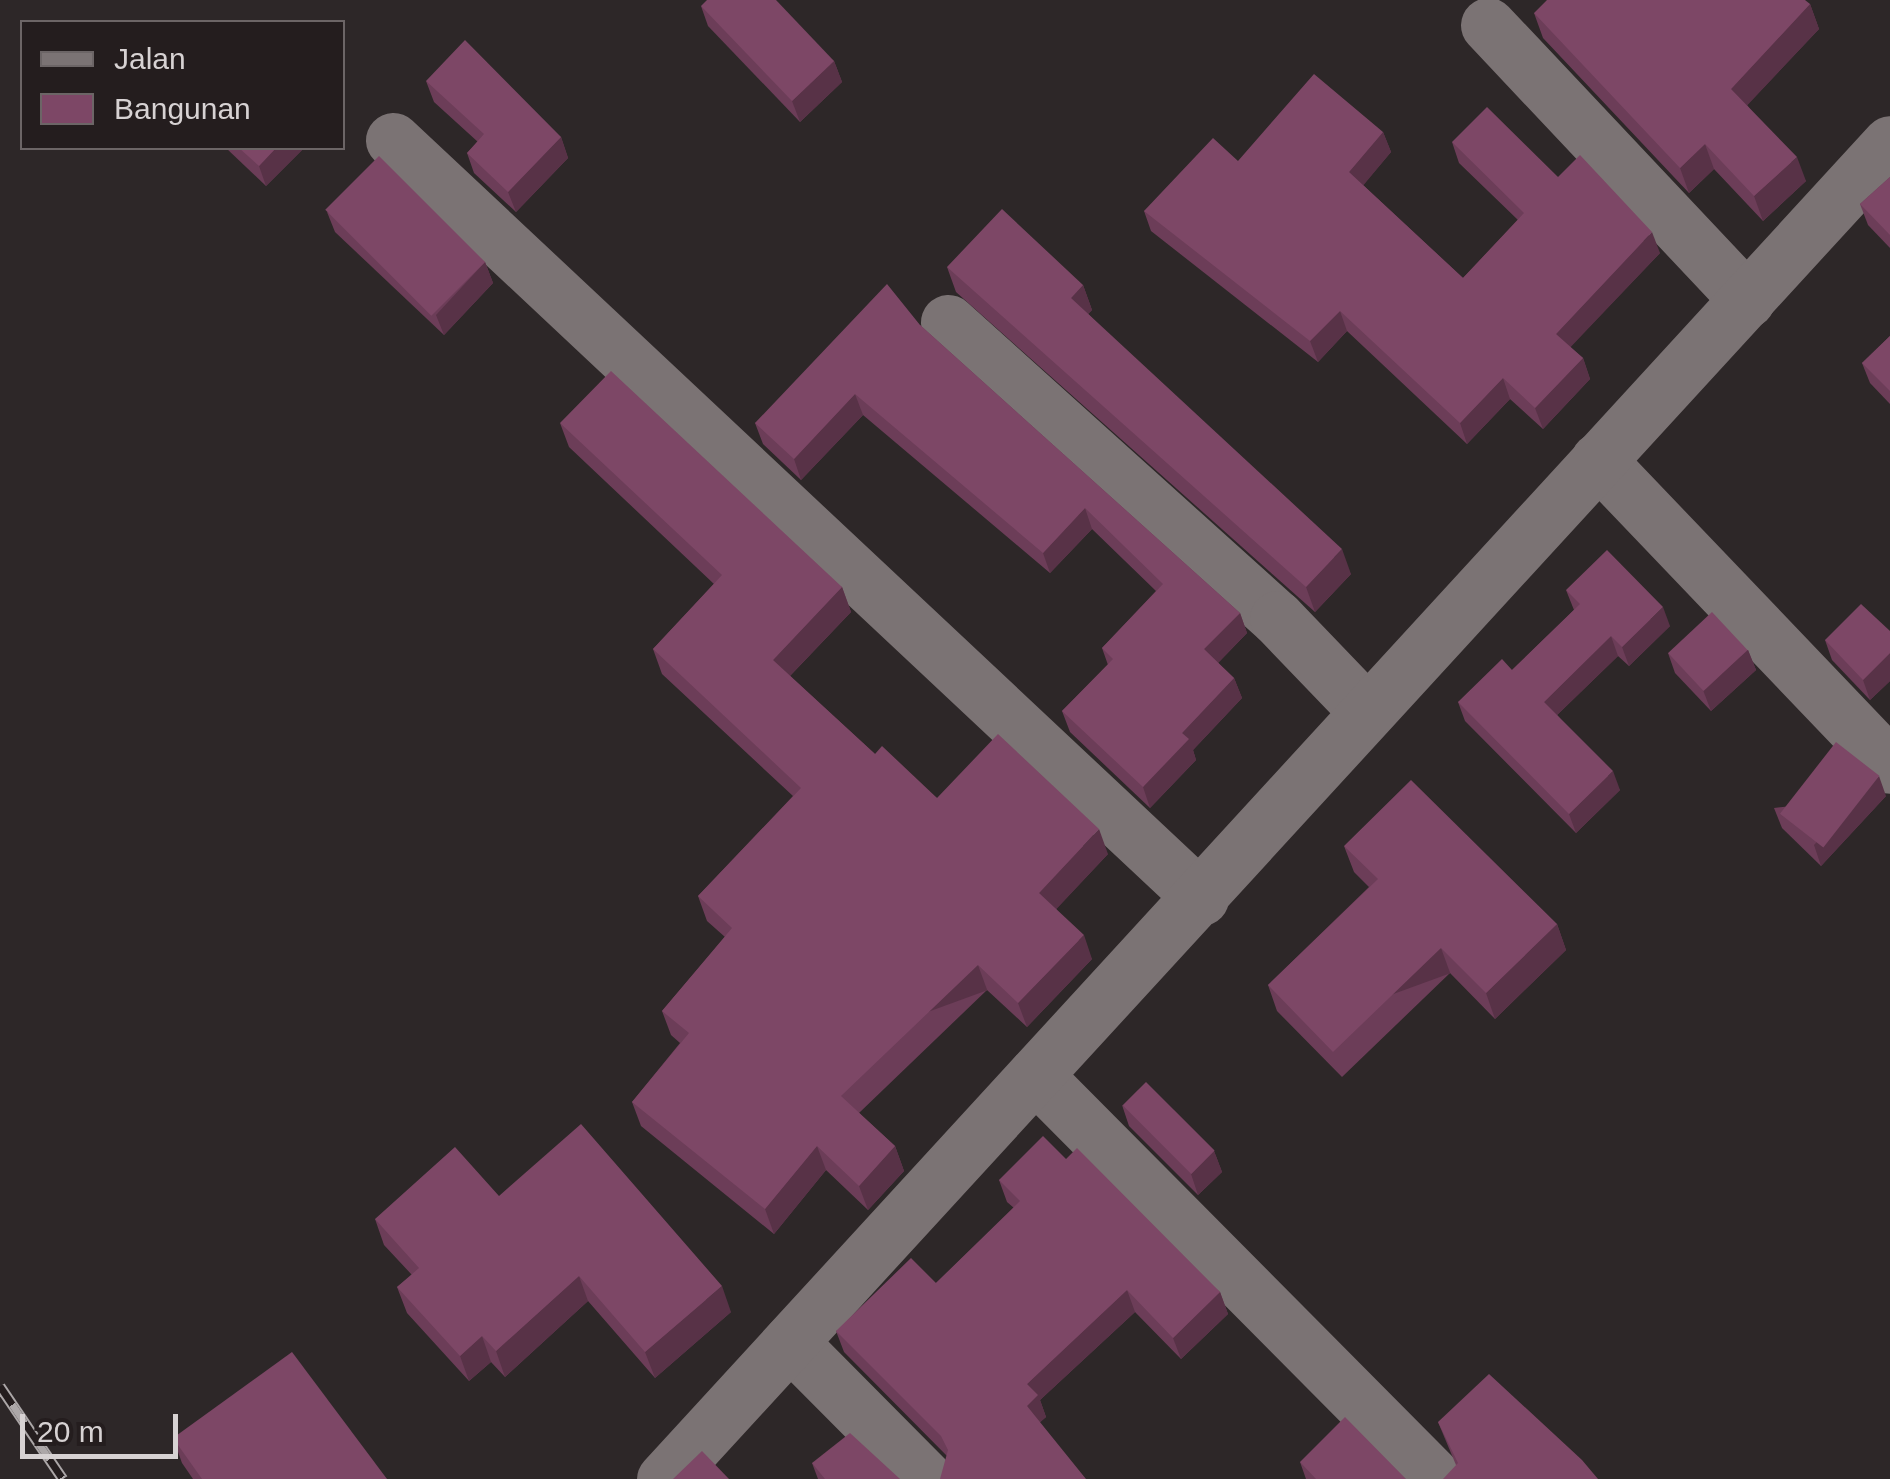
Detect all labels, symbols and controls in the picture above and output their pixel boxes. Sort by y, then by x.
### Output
legend [20,20,345,150]
text: Jalan [114,42,186,75]
text: Bangunan [114,92,251,125]
scale bar [25,1394,182,1456]
text: 20 m [37,1415,104,1448]

